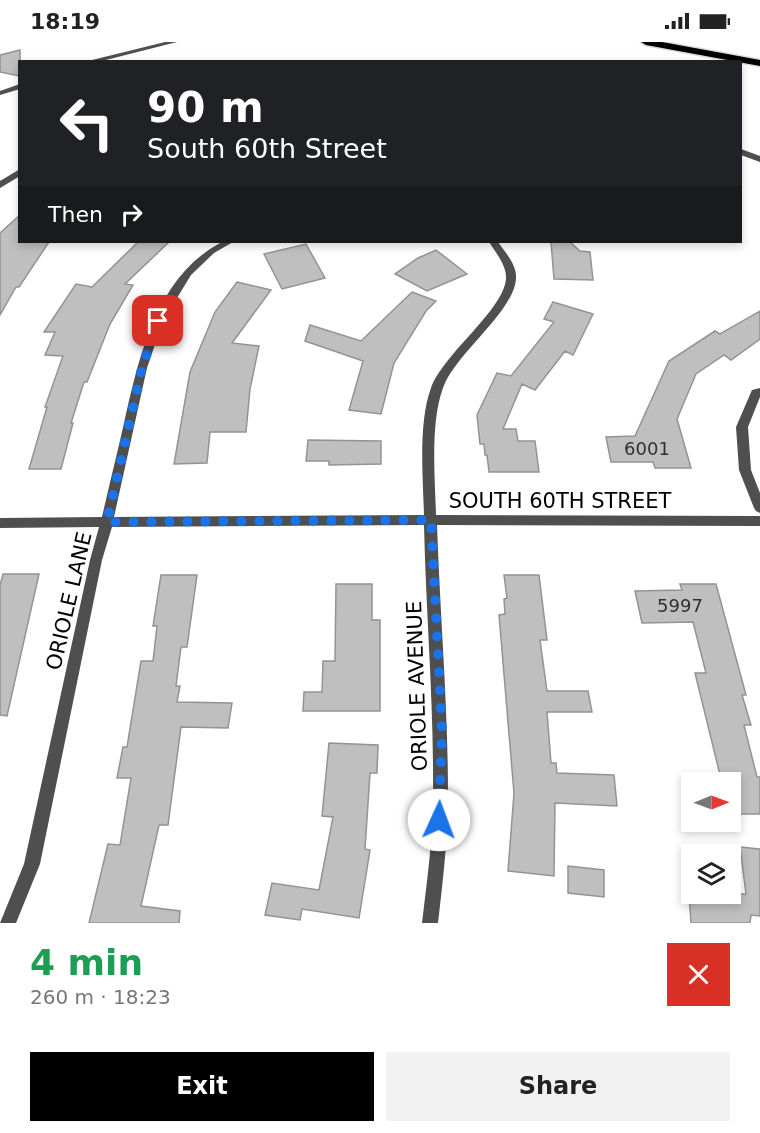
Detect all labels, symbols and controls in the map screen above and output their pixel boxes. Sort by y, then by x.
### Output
text: 18:19 [30,9,100,34]
text: 90 m [147,83,264,132]
icon: left [48,84,126,162]
text: South 60th Street [147,133,387,164]
icon: right [115,198,148,231]
text: Then [48,202,103,227]
pin [132,295,183,346]
icon: arrive [141,304,174,337]
house number: 6001 [624,438,670,459]
street label: SOUTH 60TH STREET [449,489,671,513]
street label: ORIOLE LANE [41,530,97,672]
house number: 5997 [657,595,703,616]
street label: ORIOLE AVENUE [402,600,432,772]
north arrow [681,772,741,832]
map controls [681,772,741,904]
position arrow [407,788,471,852]
button: layers [681,844,741,904]
text: 4 min [30,942,143,983]
button: close [667,943,730,1006]
text: 260 m · 18:23 [30,985,171,1009]
button: Exit [30,1052,374,1121]
button: Share [386,1052,730,1121]

